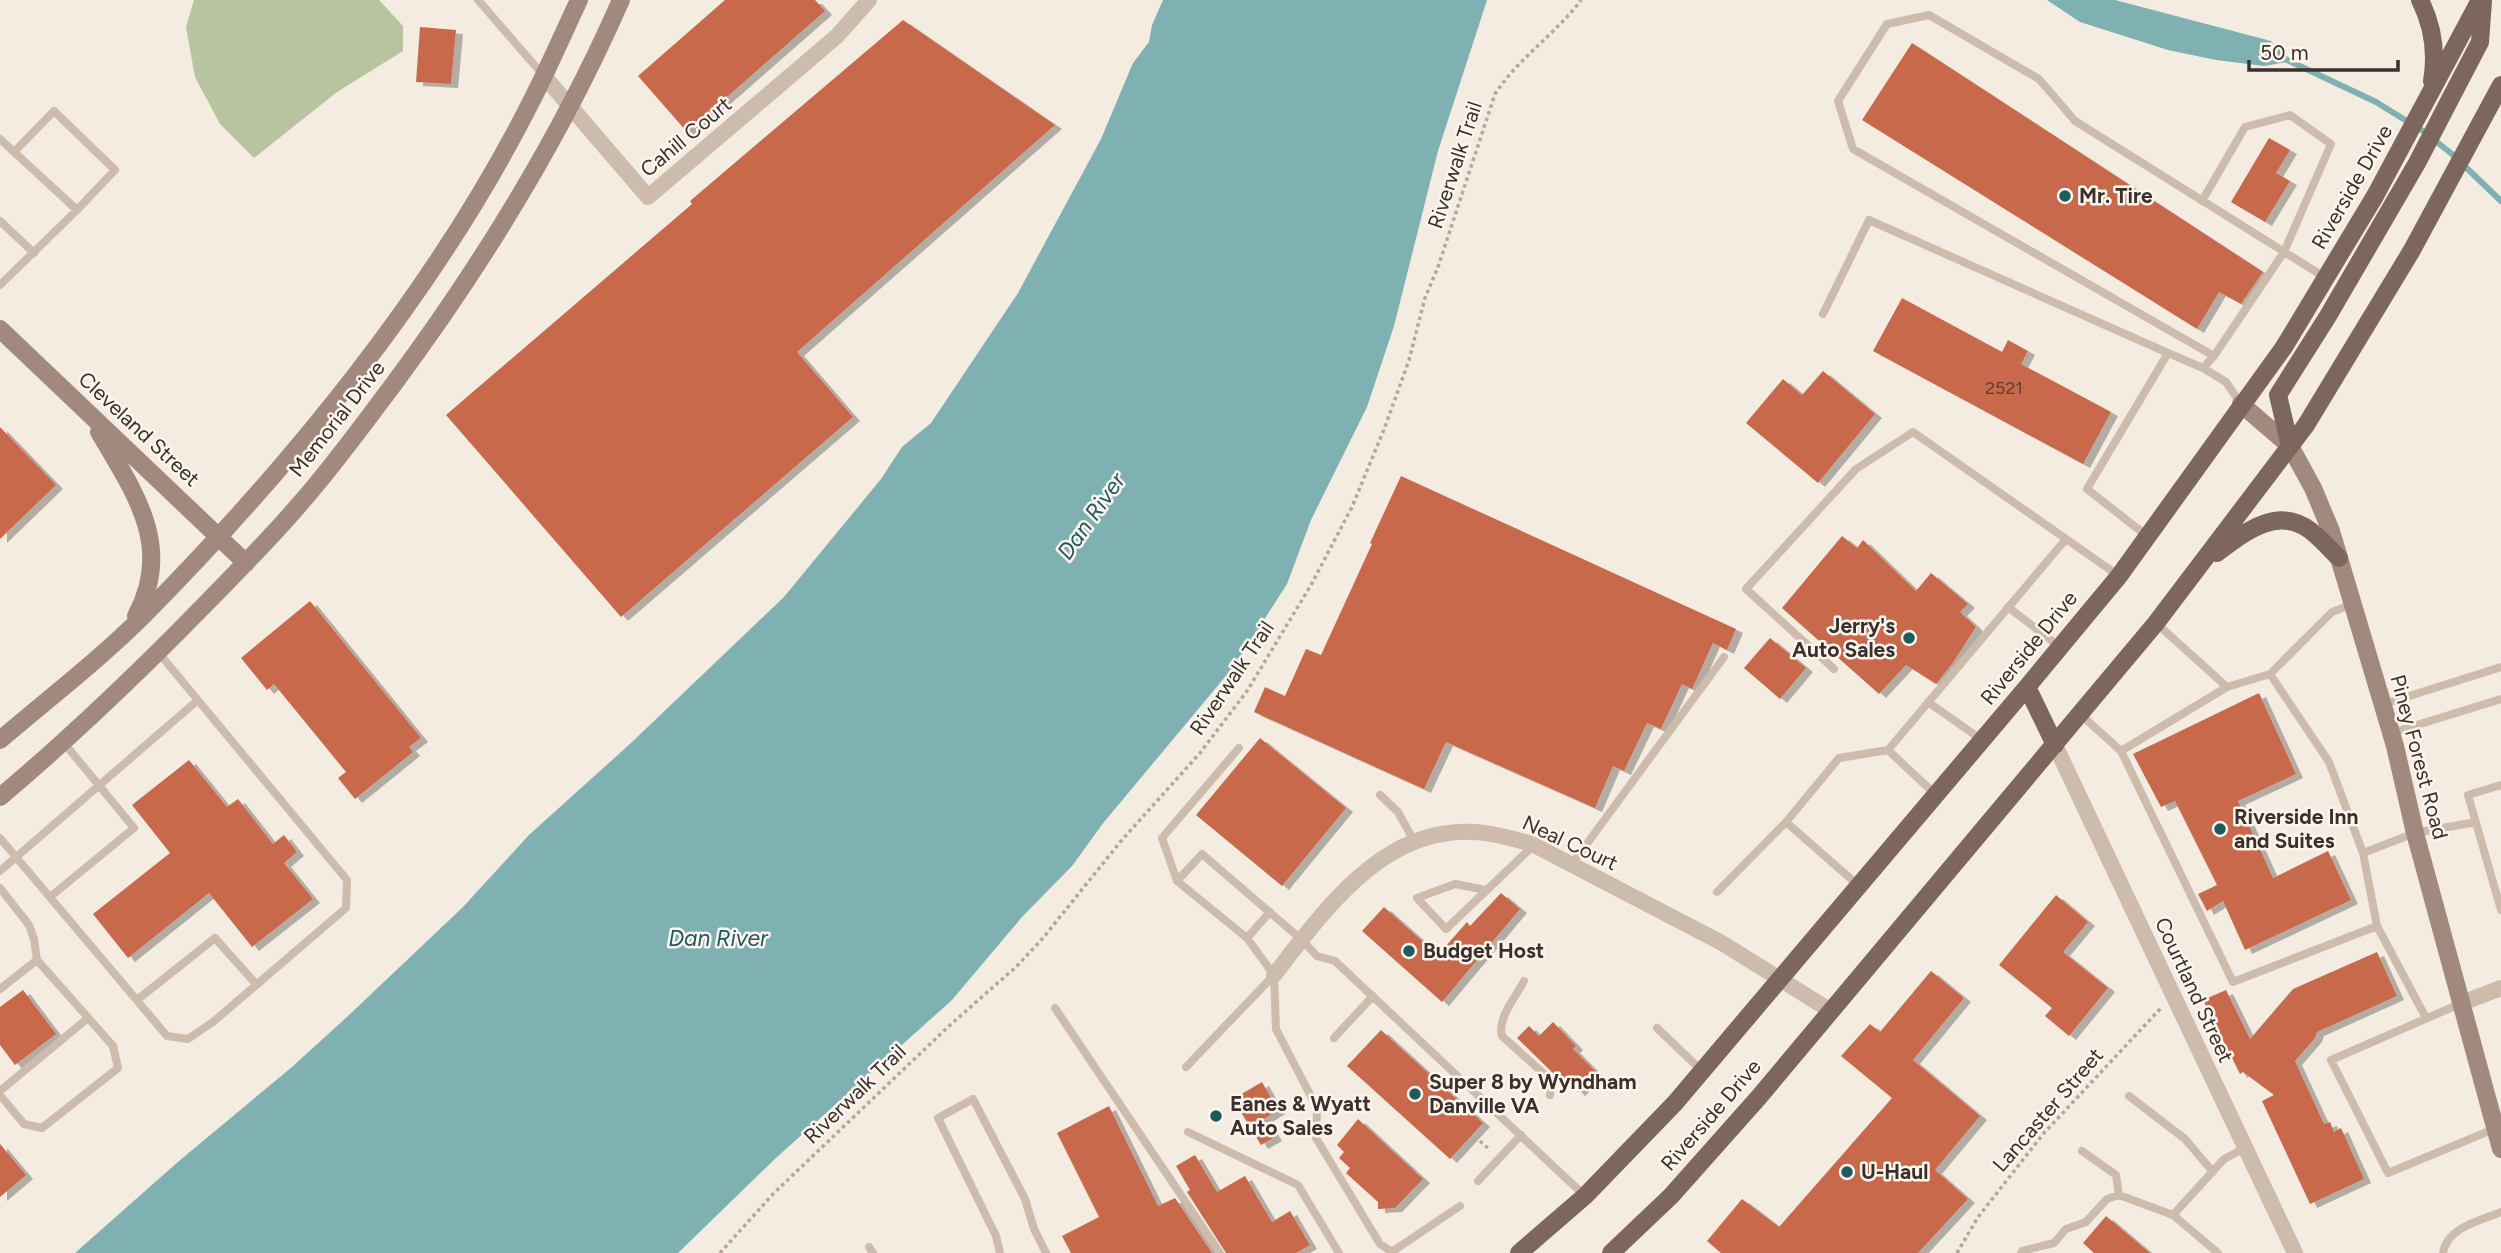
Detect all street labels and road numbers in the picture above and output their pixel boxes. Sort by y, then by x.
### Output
street label: Cahill Court [635,91,736,182]
street label: Riverwalk Trail [1422,98,1487,232]
street label: Riverside Drive [2306,120,2397,253]
street label: Memorial Drive [284,356,390,482]
street label: Cleveland Street [74,366,205,491]
street label: Riverside Drive [1975,586,2082,710]
street label: Riverwalk Trail [1184,616,1279,739]
street label: Piney Forest Road [2385,672,2453,842]
street label: Neal Court [1519,810,1622,876]
street label: Courtland Street [2150,913,2239,1066]
street label: Riverwalk Trail [798,1039,911,1149]
street label: Lancaster Street [1987,1043,2108,1177]
street label: Riverside Drive [1655,1054,1766,1175]

